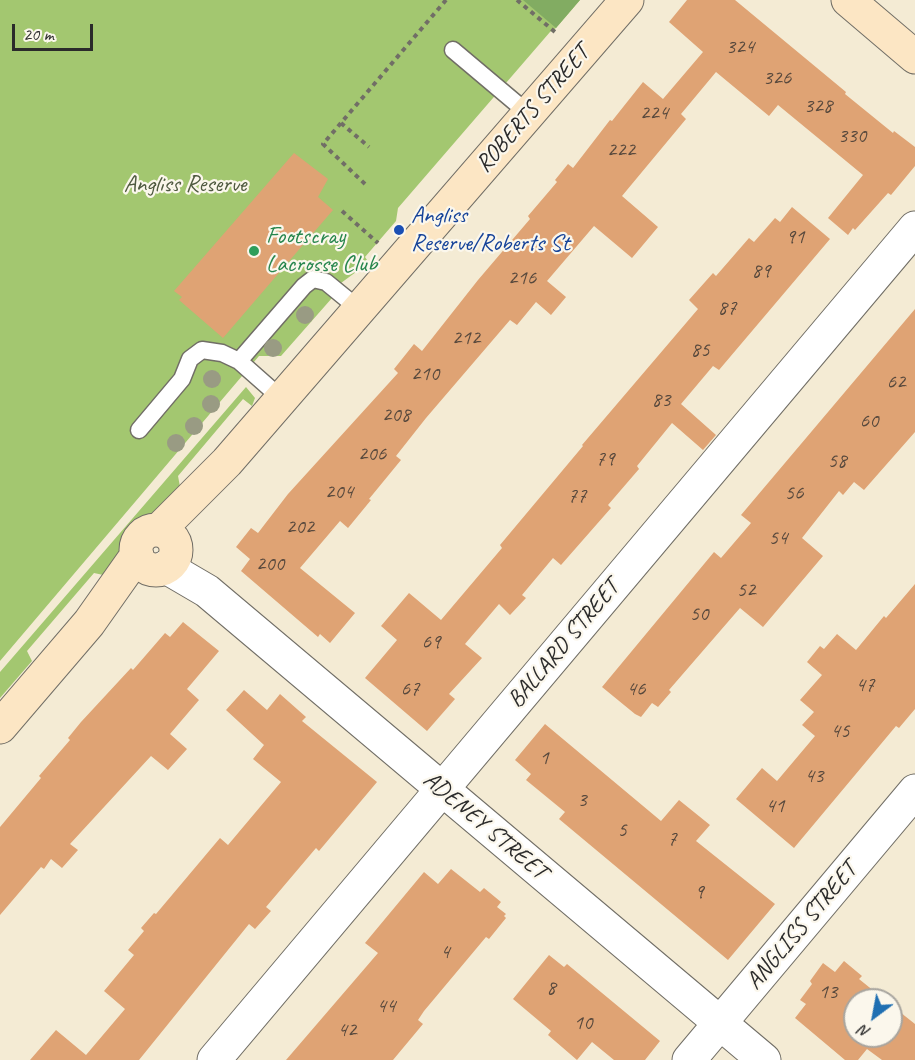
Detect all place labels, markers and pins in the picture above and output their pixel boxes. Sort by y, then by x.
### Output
place label: Angliss Reserve/Roberts St [411,202,570,258]
place label: Footscray Lacrosse Club [266,223,377,279]
marker: Angliss Reserve/Roberts St [392,223,406,237]
marker: Footscray Lacrosse Club [247,244,261,258]

